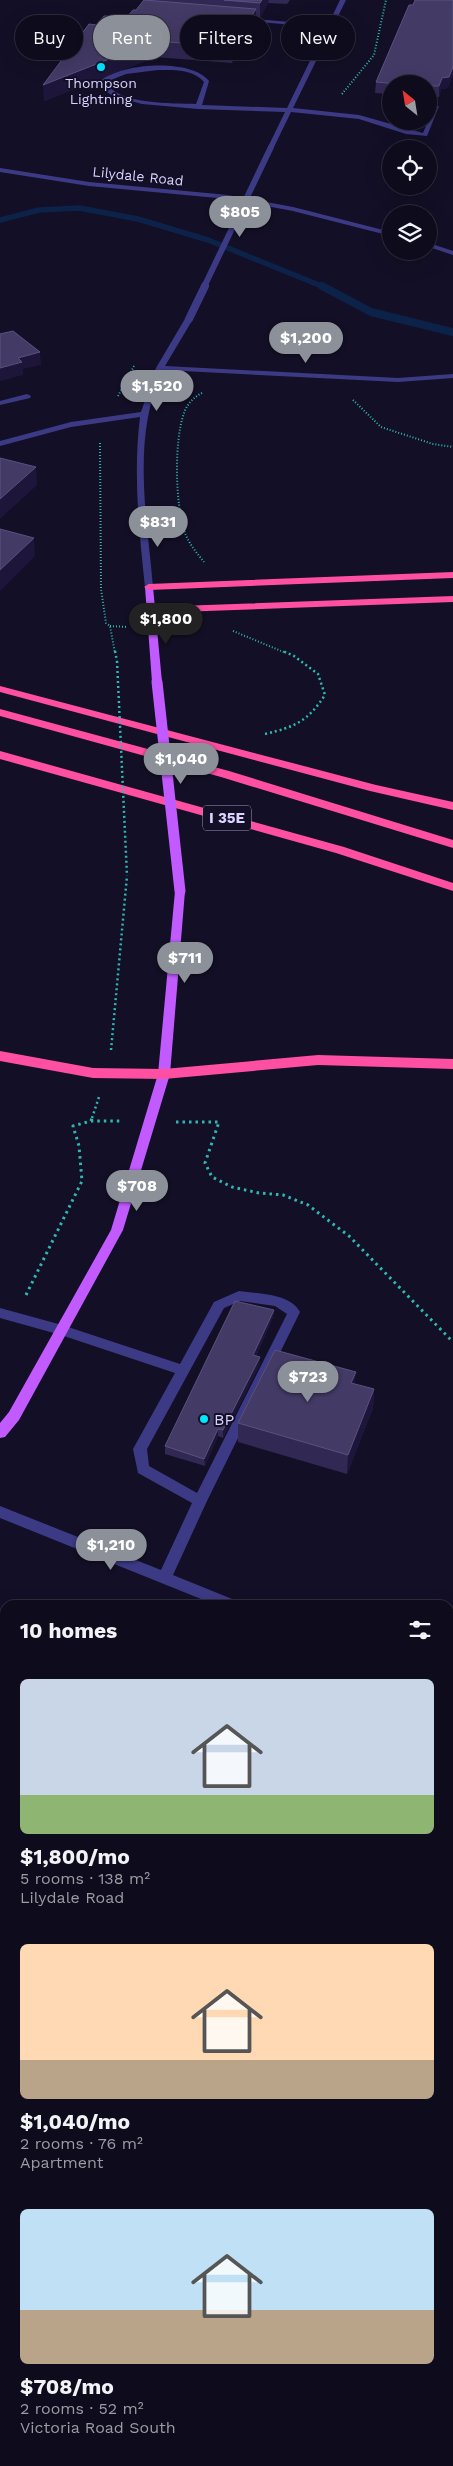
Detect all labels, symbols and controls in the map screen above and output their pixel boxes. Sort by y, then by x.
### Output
chip: Buy [15,15,83,60]
chip: Rent [93,15,170,60]
chip: Filters [180,15,271,60]
chip: New [281,15,355,60]
marker: Thompson Lightning [95,61,107,73]
place label: Thompson Lightning [65,75,137,107]
north arrow [382,75,438,130]
map controls [382,75,437,260]
button: locate [382,140,437,195]
street label: Lilydale Road [92,163,184,189]
pin: $805 [210,196,270,238]
text: $805 [220,202,260,221]
button: layers [382,205,437,260]
pin: $1,200 [265,322,347,364]
text: $1,200 [280,328,332,347]
pin: $1,520 [116,370,198,412]
text: $1,520 [132,376,182,395]
pin: $831 [128,506,188,548]
text: $831 [140,512,176,531]
pin: $1,800 [125,602,207,645]
text: $1,800 [140,609,192,628]
pin: $1,040 [140,742,222,785]
text: $1,040 [155,749,207,768]
road number: I 35E [203,806,251,830]
pin: $711 [155,942,215,984]
text: $711 [168,948,202,967]
pin: $708 [107,1170,167,1212]
text: $708 [117,1176,157,1195]
pin: $723 [278,1360,338,1403]
text: $723 [288,1367,328,1386]
place label: BP [214,1410,234,1429]
marker: BP [198,1413,210,1425]
pin: $1,210 [70,1528,152,1571]
text: $1,210 [87,1535,135,1554]
icon: filters [406,1616,434,1644]
text: 10 homes [20,1618,117,1643]
icon: home [182,1711,272,1801]
text: $1,800/mo [20,1844,130,1869]
text: 5 rooms · 138 m² [20,1869,150,1888]
text: Lilydale Road [20,1888,124,1907]
icon: home [182,1976,272,2066]
text: $1,040/mo [20,2109,130,2134]
text: 2 rooms · 76 m² [20,2134,143,2153]
text: Apartment [20,2153,103,2172]
icon: home [182,2241,272,2331]
text: $708/mo [20,2374,114,2399]
text: 2 rooms · 52 m² [20,2399,144,2418]
text: Victoria Road South [20,2418,176,2437]

